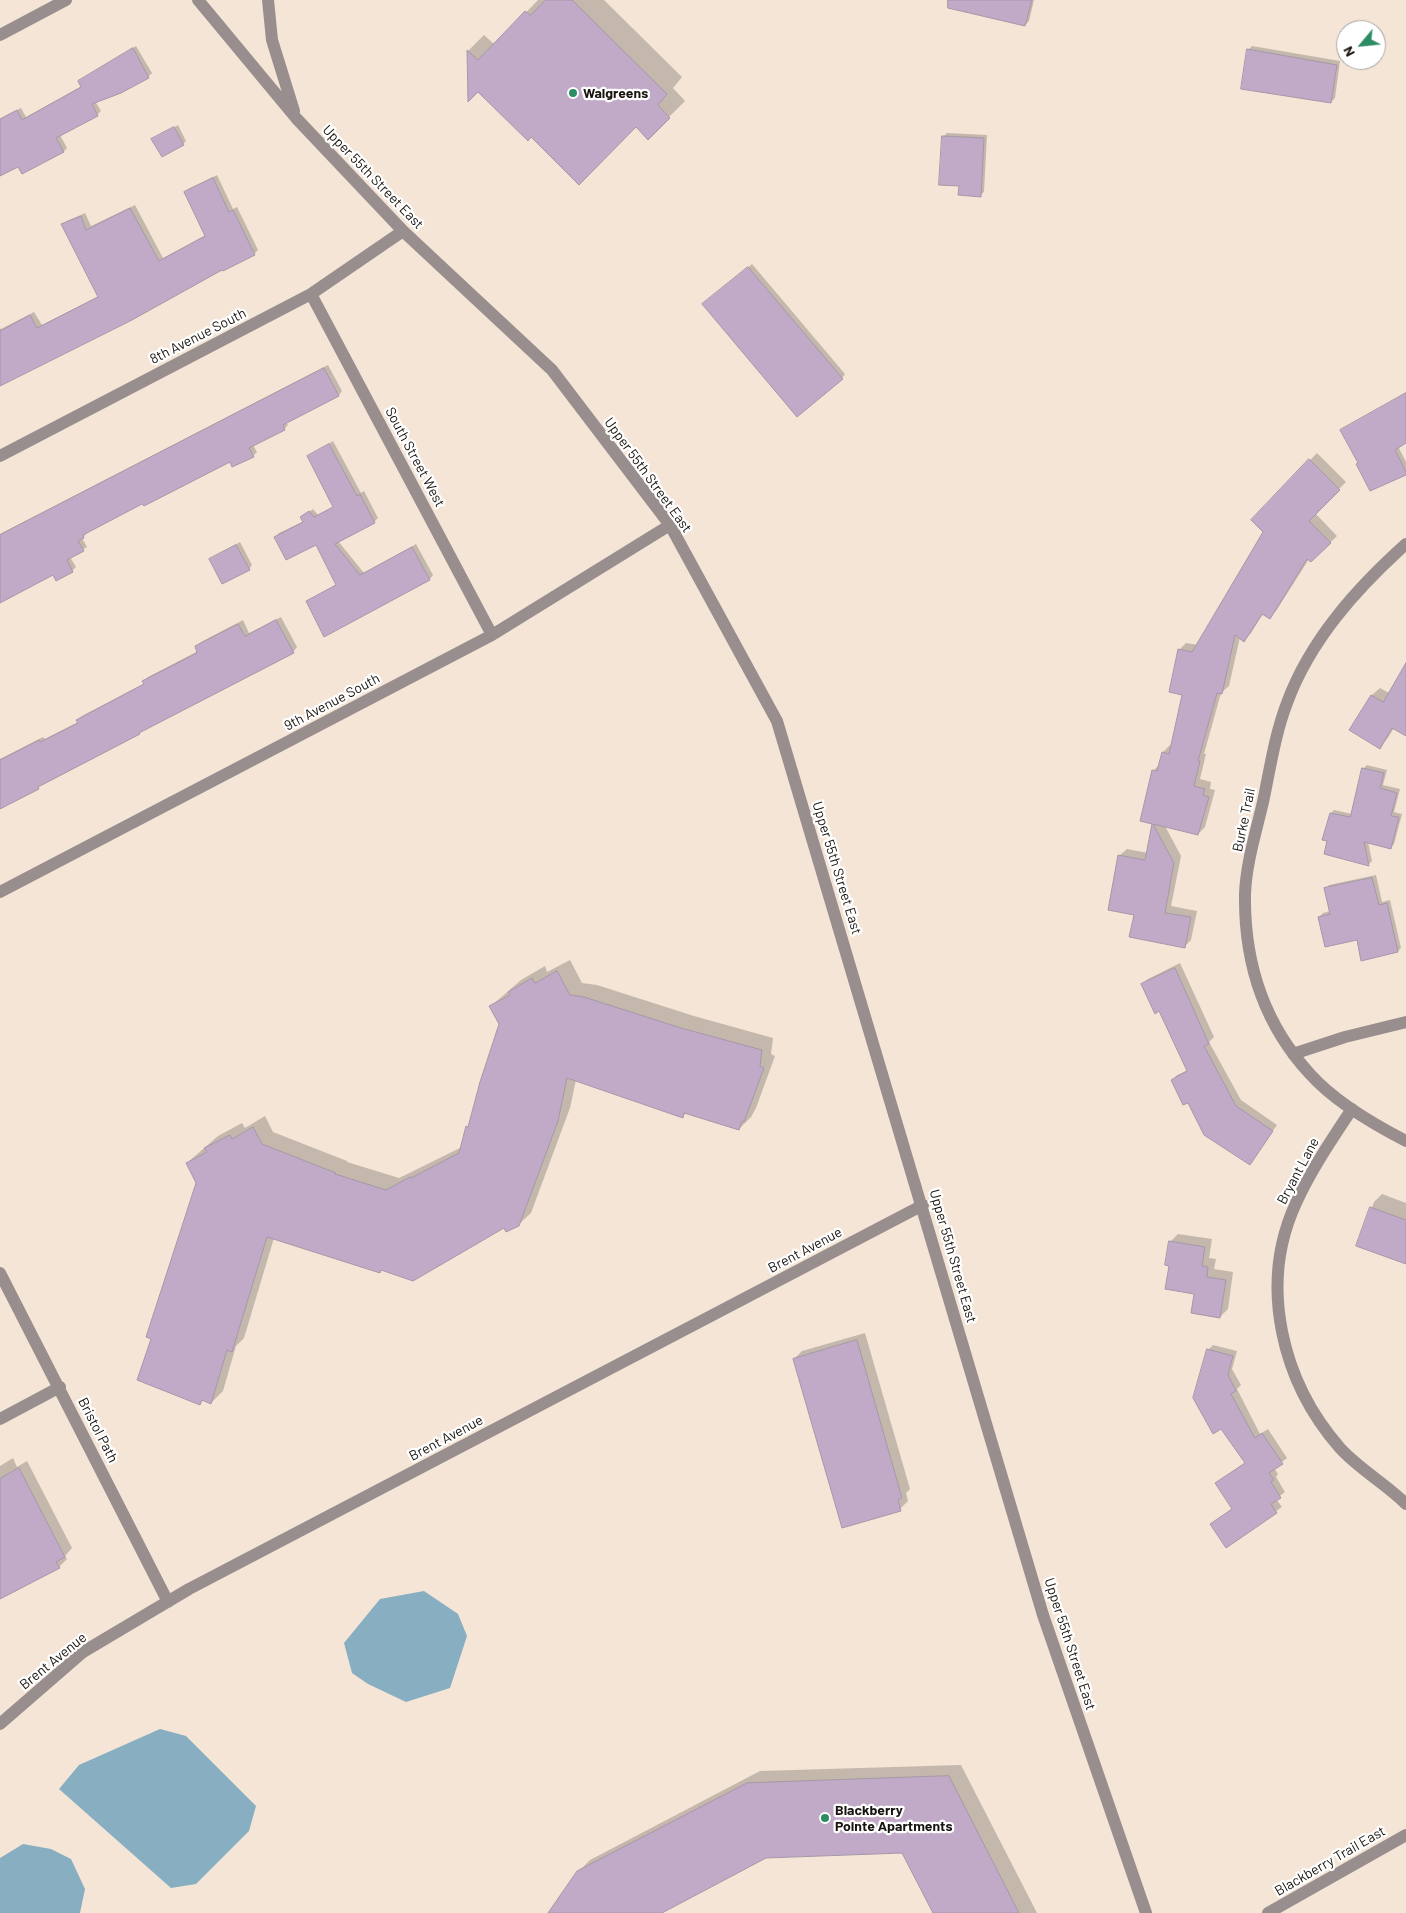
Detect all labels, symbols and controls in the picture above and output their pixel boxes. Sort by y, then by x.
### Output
north arrow [1336,20,1386,70]
text: N [1339,44,1358,60]
place label: Walgreens [583,85,648,101]
marker: Walgreens [567,87,579,99]
street label: Upper 55th Street East [319,122,427,232]
street label: 8th Avenue South [147,304,249,368]
street label: South Street West [382,404,448,510]
street label: Upper 55th Street East [601,414,695,536]
street label: 9th Avenue South [281,670,383,734]
street label: Burke Trail [1229,787,1259,853]
street label: Upper 55th Street East [809,800,865,936]
street label: Bryant Lane [1273,1135,1323,1207]
street label: Upper 55th Street East [926,1187,980,1325]
street label: Brent Avenue [765,1224,845,1276]
street label: Bristol Path [74,1395,122,1465]
street label: Brent Avenue [406,1412,486,1464]
street label: Upper 55th Street East [1041,1576,1099,1712]
street label: Brent Avenue [16,1629,90,1693]
place label: Blackberry Pointe Apartments [835,1802,952,1834]
marker: Blackberry Pointe Apartments [819,1812,831,1824]
street label: Blackberry Trail East [1272,1823,1388,1899]

